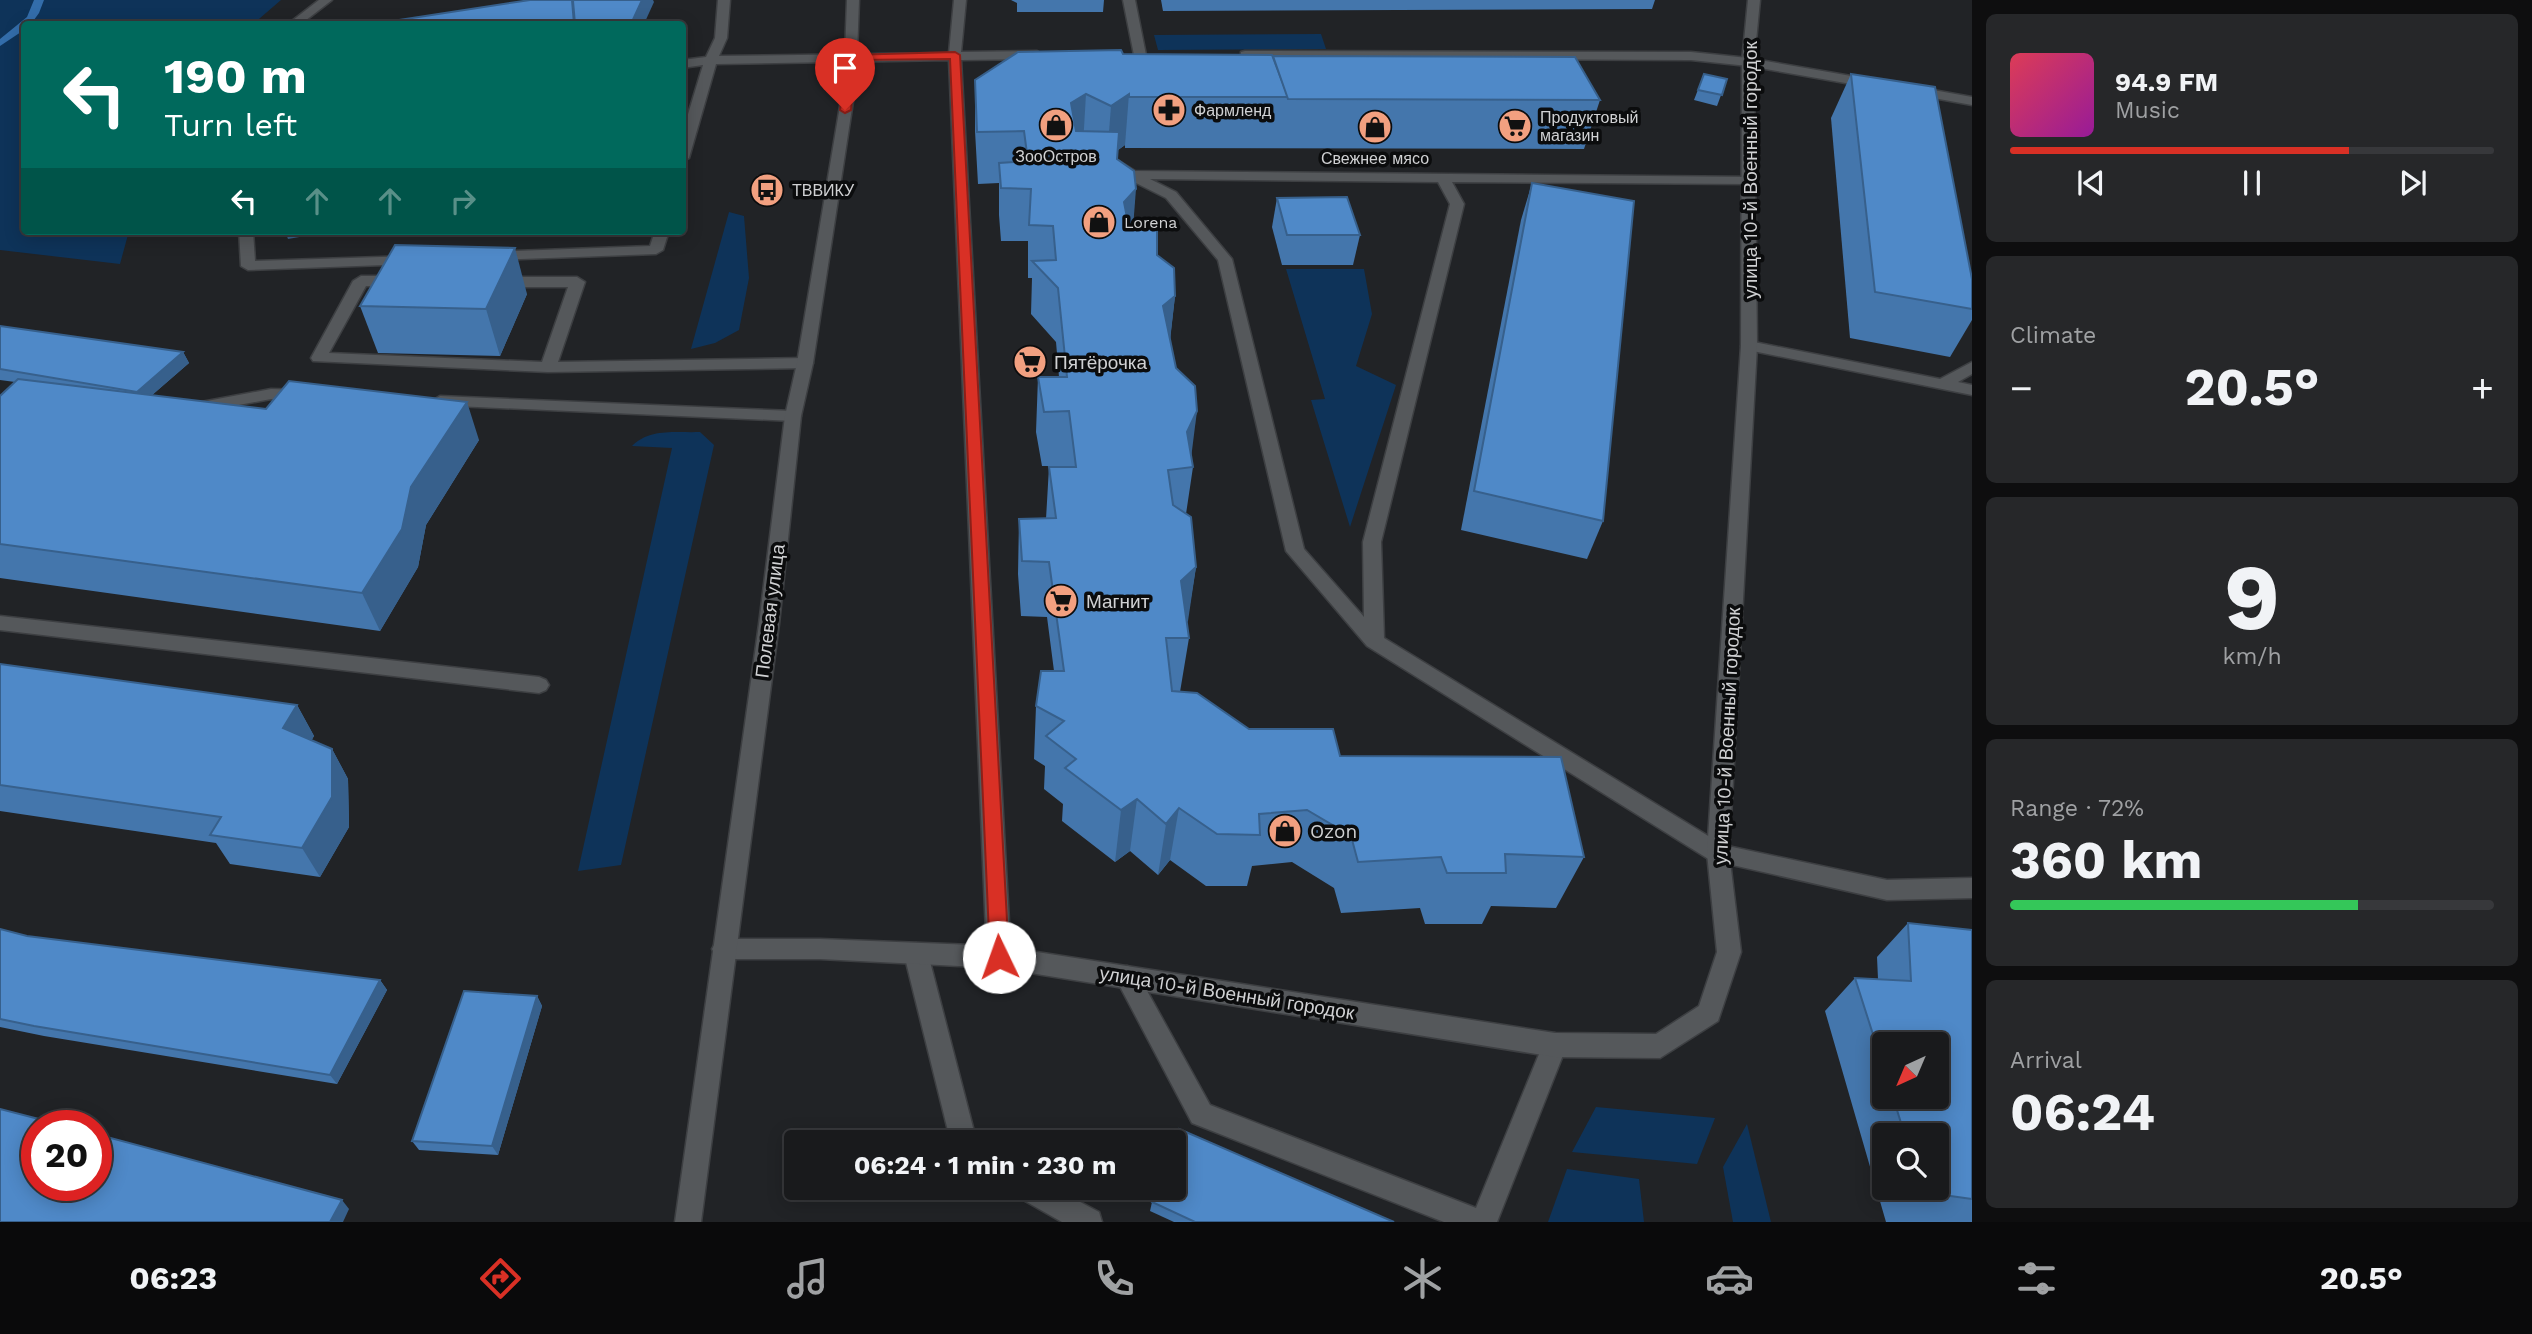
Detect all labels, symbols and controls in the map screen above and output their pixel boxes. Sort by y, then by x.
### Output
pin [815,38,875,110]
street label: улица 10-й Военный городок [1739,40,1762,299]
text: 190 m [164,47,307,105]
icon: left [49,49,140,140]
icon: arrive [826,49,864,87]
text: 94.9 FM [2115,67,2218,97]
pharmacy icon: Фармленд [1150,91,1188,129]
text: Music [2115,97,2180,124]
place label: Фармленд [1194,101,1272,120]
text: Turn left [164,106,297,144]
shop icon: ЗооОстров [1037,106,1075,144]
supermarket icon: Продуктовый магазин [1496,107,1534,145]
shop icon: Свежнее мясо [1356,108,1394,146]
place label: Продуктовый магазин [1540,108,1638,145]
place label: ЗооОстров [1015,147,1097,166]
place label: Свежнее мясо [1321,149,1429,168]
icon: previous [2072,164,2110,202]
icon: pause [2233,164,2271,202]
icon: next [2394,164,2432,202]
bus stop icon: ТВВИКУ [748,171,786,209]
place label: ТВВИКУ [792,181,855,200]
icon: left [225,182,263,220]
icon: ahead [298,182,336,220]
icon: ahead [371,182,409,220]
icon: right [444,182,482,220]
shop icon: Lorena [1080,203,1118,241]
place label: Lorena [1124,213,1177,232]
text: Climate [2010,322,2096,349]
supermarket icon: Пятёрочка [1011,343,1049,381]
place label: Пятёрочка [1054,351,1148,374]
text: 20.5° [2184,357,2320,418]
text: − [2010,366,2033,410]
text: + [2471,366,2494,410]
street label: Полевая улица [750,542,790,679]
text: 9 [2224,544,2280,651]
supermarket icon: Магнит [1042,582,1080,620]
place label: Магнит [1086,590,1150,613]
street label: улица 10-й Военный городок [1709,606,1745,865]
text: km/h [2222,643,2282,670]
text: Range · 72% [2010,795,2144,822]
shop icon: Ozon [1266,812,1304,850]
place label: Ozon [1310,820,1357,843]
text: 360 km [2010,830,2203,891]
position arrow [962,920,1036,994]
street label: улица 10-й Военный городок [1098,961,1357,1025]
north arrow [1872,1032,1950,1110]
map controls [1872,1032,1949,1200]
text: Arrival [2010,1047,2082,1074]
text: 06:24 [2010,1082,2155,1143]
speed limit sign: 20 [21,1110,112,1201]
button: search [1872,1123,1949,1200]
text: 06:24 · 1 min · 230 m [854,1150,1116,1180]
icon: directions [476,1254,525,1303]
icon: music [783,1254,832,1303]
icon: phone [1090,1254,1139,1303]
icon: climate [1398,1254,1447,1303]
icon: car [1705,1254,1754,1303]
icon: filters [2012,1254,2061,1303]
text: 06:23 [129,1259,217,1297]
text: 20.5° [2320,1259,2403,1297]

